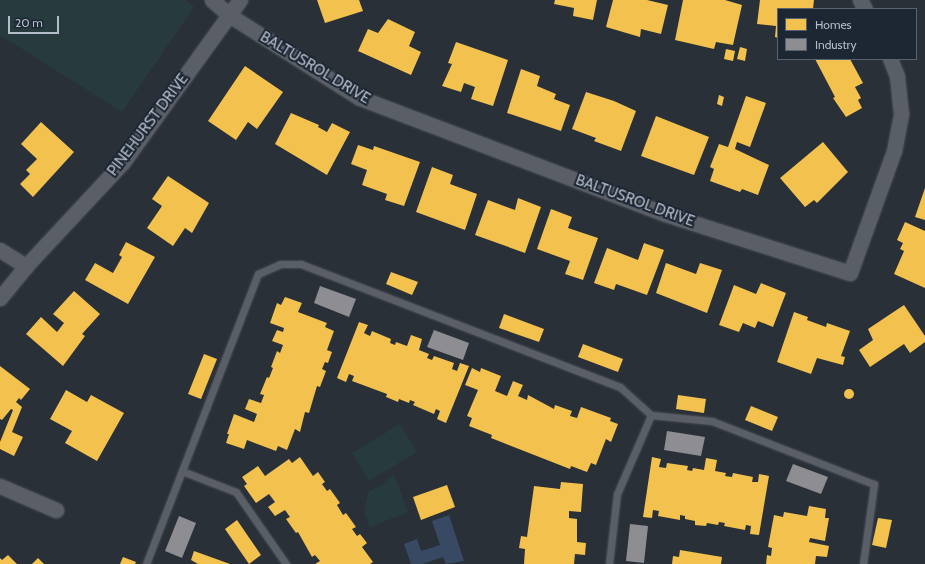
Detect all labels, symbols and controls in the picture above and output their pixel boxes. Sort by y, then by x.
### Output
scale bar [10,8,61,34]
legend [777,8,917,60]
text: 20 m [15,15,43,30]
text: Homes [815,17,852,32]
street label: BALTUSROL DRIVE [257,28,373,108]
text: Industry [815,37,856,52]
street label: PINEHURST DRIVE [104,70,192,180]
street label: BALTUSROL DRIVE [573,171,697,231]

